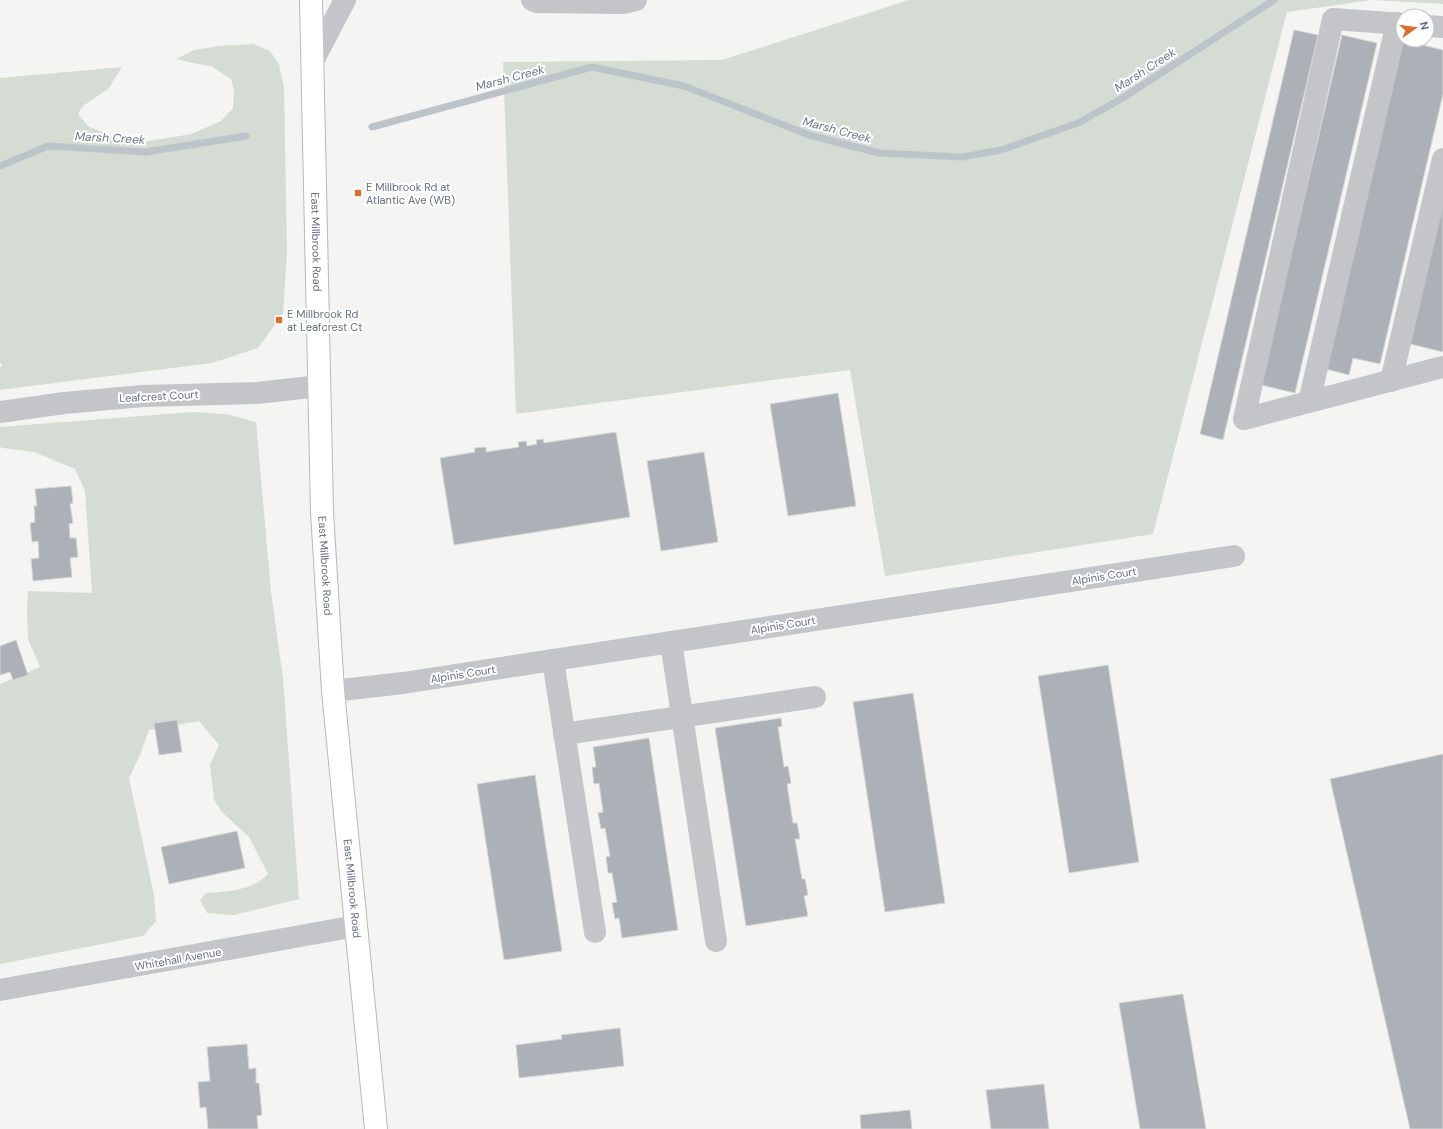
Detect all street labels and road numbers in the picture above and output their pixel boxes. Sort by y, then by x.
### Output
street label: East Millbrook Road [308,192,324,292]
street label: Leafcrest Court [119,387,199,405]
street label: East Millbrook Road [315,516,335,616]
street label: Alpinis Court [1070,564,1138,588]
street label: Alpinis Court [749,613,817,637]
street label: Alpinis Court [429,662,497,686]
street label: East Millbrook Road [341,838,364,939]
street label: Whitehall Avenue [134,945,222,973]

